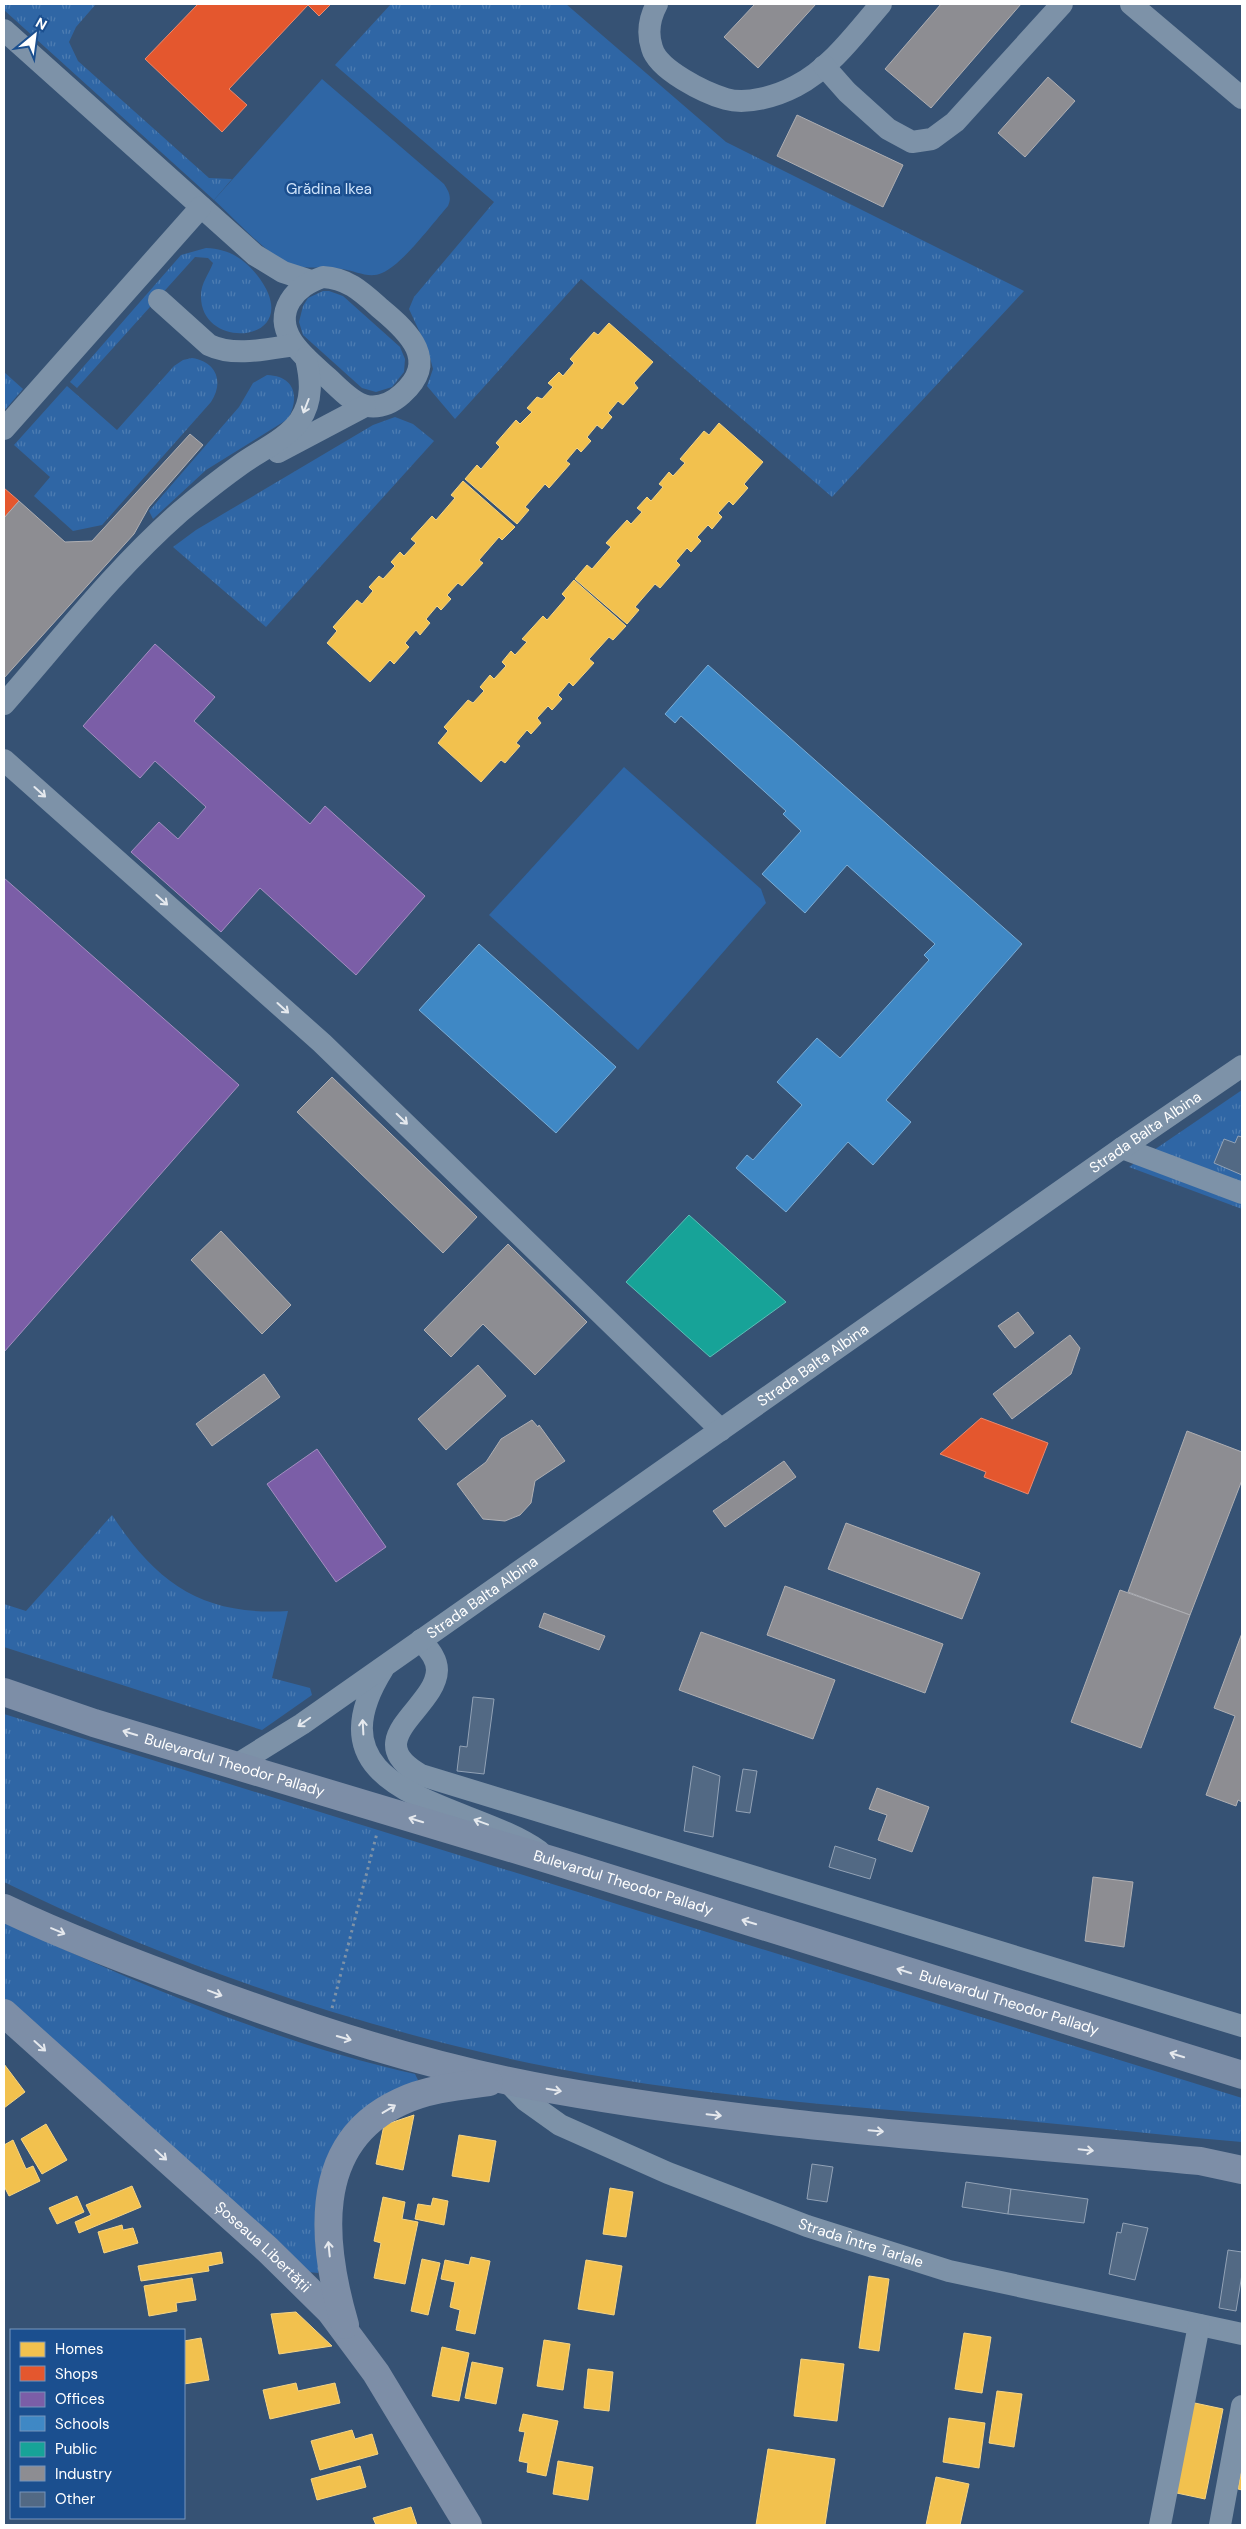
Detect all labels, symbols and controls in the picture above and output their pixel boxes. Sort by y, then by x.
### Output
north arrow [10,10,60,60]
text: N [32,13,50,34]
park label: Grădina Ikea [286,179,372,199]
one-way arrow [301,398,310,413]
one-way arrow [34,787,47,798]
one-way arrow [155,894,168,906]
one-way arrow [277,1002,290,1014]
street label: Strada Balta Albina [1085,1087,1205,1178]
one-way arrow [395,1113,407,1125]
street label: Strada Balta Albina [753,1319,872,1411]
street label: Strada Balta Albina [423,1551,542,1643]
one-way arrow [297,1718,311,1728]
one-way arrow [359,1719,368,1735]
one-way arrow [122,1728,138,1738]
street label: Bulevardul Theodor Pallady [142,1729,328,1802]
one-way arrow [408,1814,424,1824]
one-way arrow [474,1817,489,1826]
street label: Bulevardul Theodor Pallady [531,1845,716,1920]
one-way arrow [742,1916,758,1926]
one-way arrow [50,1927,65,1936]
street label: Bulevardul Theodor Pallady [917,1965,1102,2040]
one-way arrow [897,1966,913,1975]
one-way arrow [207,1989,222,1998]
one-way arrow [335,2034,351,2044]
one-way arrow [33,2040,46,2052]
one-way arrow [1169,2050,1185,2060]
one-way arrow [545,2086,561,2096]
one-way arrow [382,2103,396,2114]
one-way arrow [706,2110,722,2120]
one-way arrow [868,2126,884,2136]
one-way arrow [1078,2145,1094,2155]
one-way arrow [154,2149,167,2160]
street label: Șoseaua Libertății [211,2197,315,2297]
street label: Strada Între Tarlale [795,2214,926,2272]
one-way arrow [324,2241,334,2257]
legend [10,2329,185,2519]
text: Homes [55,2339,104,2359]
text: Shops [55,2364,98,2384]
text: Offices [55,2389,105,2409]
text: Schools [55,2414,110,2434]
text: Public [55,2439,97,2459]
text: Industry [55,2464,113,2484]
text: Other [55,2489,96,2509]

